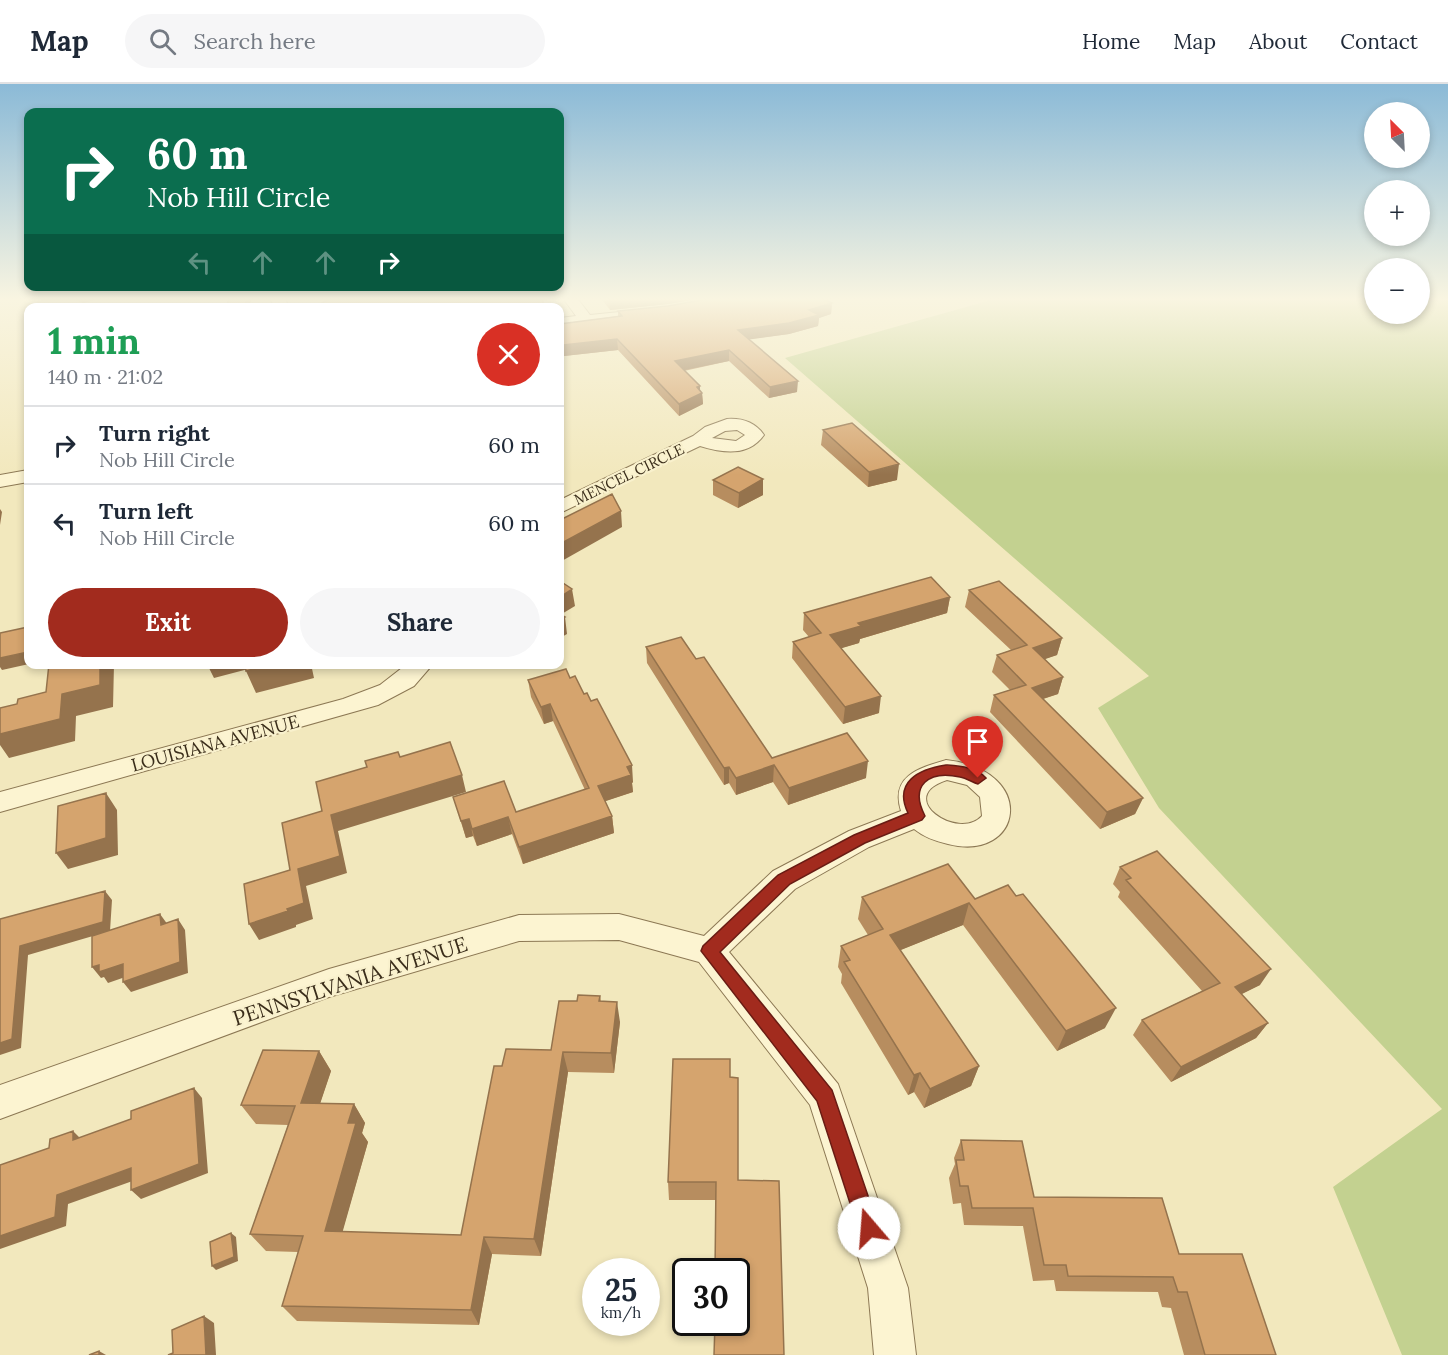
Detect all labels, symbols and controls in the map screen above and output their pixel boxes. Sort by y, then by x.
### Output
search box [125,14,545,68]
text: Map [30,23,89,59]
icon: search [146,25,179,58]
text: Search here [194,27,316,55]
text: Home [1082,28,1140,55]
text: Map [1173,28,1216,55]
text: About [1249,28,1307,55]
text: Contact [1340,28,1418,55]
north arrow [1364,102,1430,168]
map controls [1364,102,1430,324]
text: 60 m [147,127,248,181]
icon: right [48,132,126,210]
text: Nob Hill Circle [147,180,330,214]
button: + [1364,180,1430,246]
icon: left [183,246,216,279]
icon: ahead [246,246,279,279]
icon: ahead [309,246,342,279]
icon: right [372,246,405,279]
button: − [1364,258,1430,324]
text: 1 min [48,318,140,364]
button: close [477,323,540,386]
text: 140 m · 21:02 [48,364,163,389]
text: Turn right [99,419,210,447]
icon: right [48,429,81,462]
text: 60 m [488,431,540,459]
street label: MENCEL CIRCLE [571,439,687,509]
text: Nob Hill Circle [99,447,235,472]
text: Turn left [99,497,193,525]
icon: left [48,507,81,540]
text: 60 m [488,509,540,537]
text: Nob Hill Circle [99,525,235,550]
button: Exit [48,588,288,657]
button: Share [300,588,540,657]
street label: LOUISIANA AVENUE [128,710,302,776]
pin [952,716,1003,778]
icon: arrive [961,725,994,758]
street label: PENNSYLVANIA AVENUE [229,930,471,1032]
position arrow [837,1196,901,1260]
speed limit sign: 30 [672,1258,750,1336]
text: 25 [605,1271,637,1309]
text: km/h [601,1303,641,1322]

